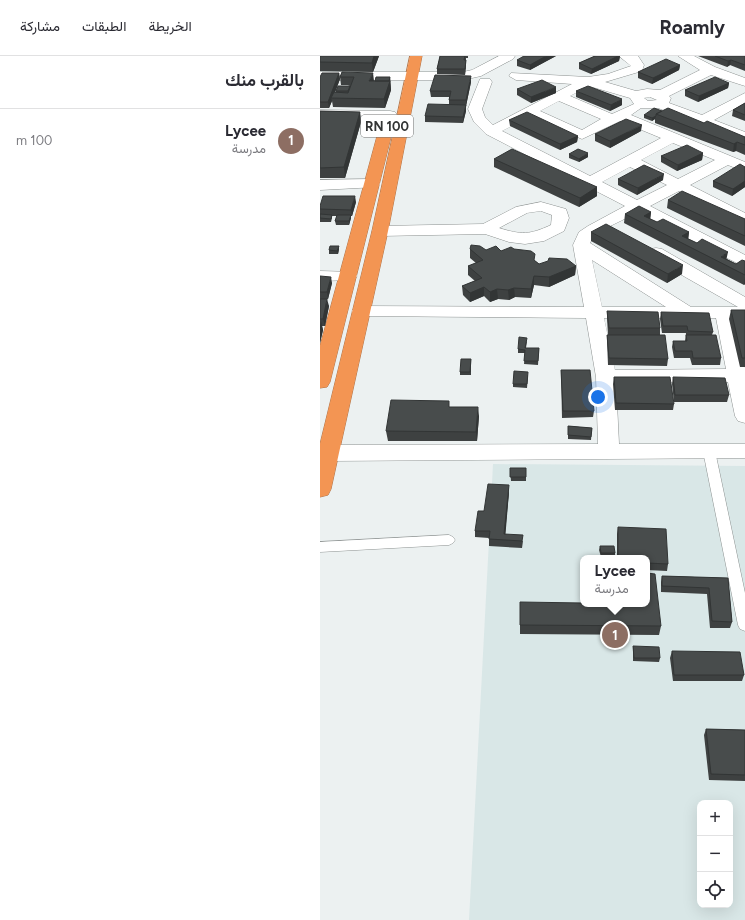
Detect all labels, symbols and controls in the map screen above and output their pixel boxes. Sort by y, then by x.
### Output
text: Roamly [659,16,725,39]
text: مشاركة [20,18,60,35]
text: الطبقات [82,18,126,35]
text: الخريطة [148,18,192,35]
text: بالقرب منك [225,70,304,90]
road number: RN 100 [361,115,413,137]
text: Lycee [225,122,266,140]
text: 100 m [16,133,52,148]
text: 1 [288,133,294,148]
text: مدرسة [232,141,266,156]
your location [588,387,608,407]
popup [580,555,650,607]
text: Lycee [595,562,636,580]
text: مدرسة [595,581,629,596]
pin: 1 [602,620,628,650]
map controls [697,800,733,908]
button: + [697,800,733,836]
button: − [697,836,733,872]
button: locate [697,872,733,908]

